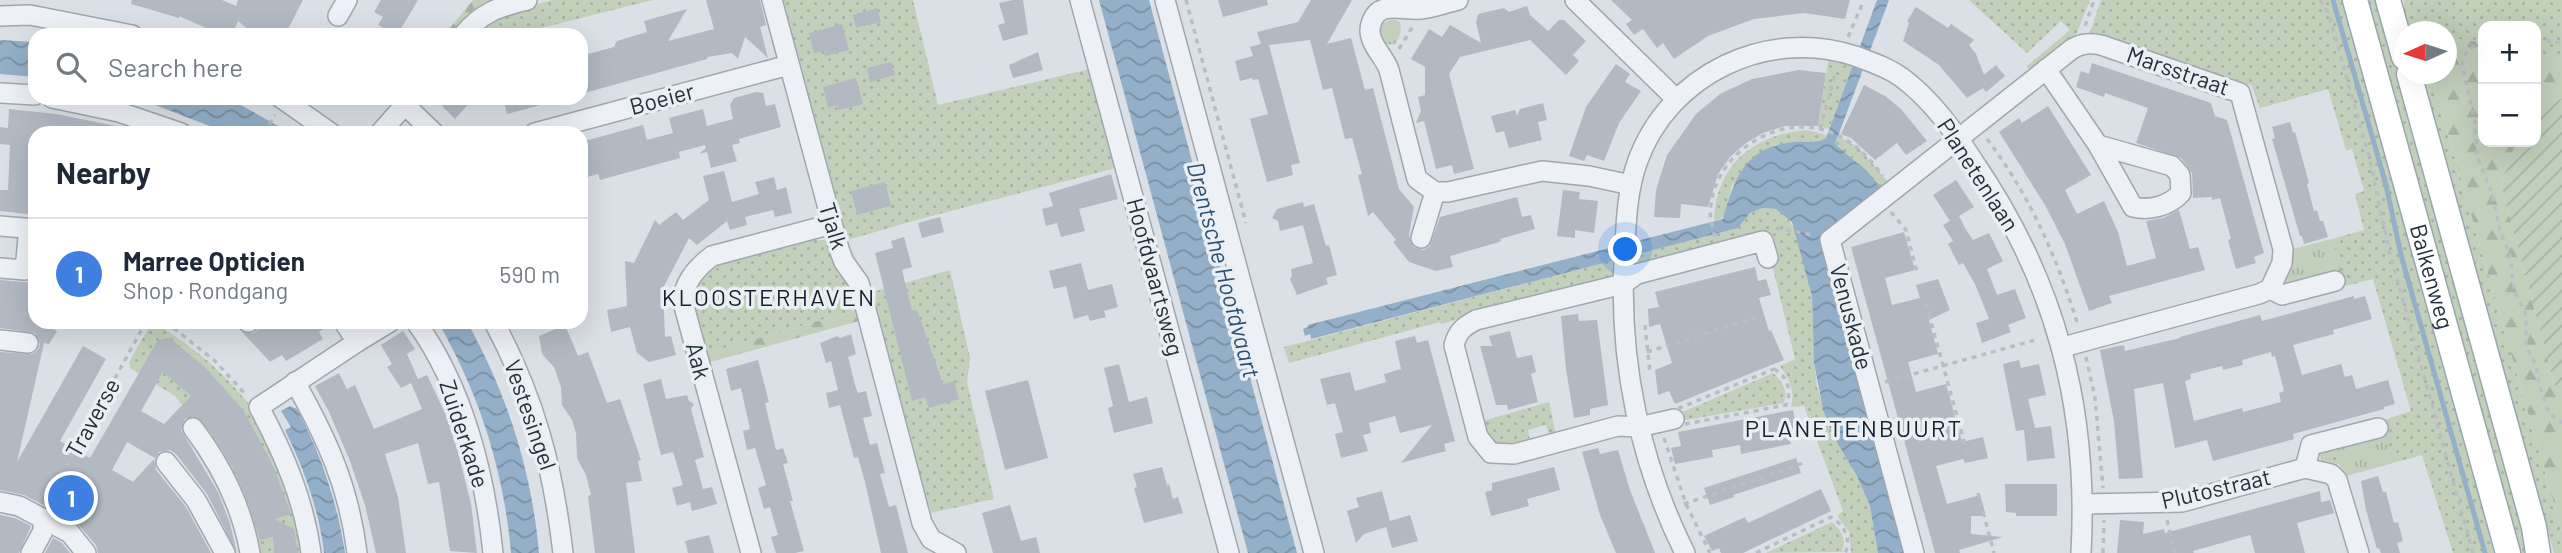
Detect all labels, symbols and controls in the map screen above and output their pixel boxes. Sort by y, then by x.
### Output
north arrow [2394,21,2457,84]
map controls [2478,21,2541,147]
button: + [2478,21,2541,84]
search box [28,28,588,105]
street label: Marsstraat [2123,39,2233,101]
icon: search [52,48,90,86]
text: Search here [108,51,243,82]
street label: Boeier [626,76,698,120]
button: − [2478,84,2541,147]
street label: Planetenlaan [1932,113,2026,236]
text: Nearby [56,154,151,190]
water label: Drentsche Hoofdvaart [1182,158,1267,381]
street label: Hoofdvaartsweg [1121,195,1190,359]
street label: Tjalk [814,199,854,252]
street label: Balkenweg [2405,221,2460,332]
your location [1608,232,1642,266]
text: Marree Opticien [123,245,305,276]
text: 1 [75,260,83,288]
text: 590 m [500,260,560,288]
street label: Venuskade [1824,261,1880,373]
text: Shop · Rondgang [123,276,288,304]
district label: KLOOSTERHAVEN [662,282,876,311]
street label: Aak [681,339,717,382]
street label: Vestesingel [499,356,563,473]
street label: Traverse [59,373,125,462]
street label: Zuiderkade [434,376,496,491]
district label: PLANETENBUURT [1745,413,1963,442]
street label: Plutostraat [2158,462,2273,514]
pin: 1 [48,472,94,524]

